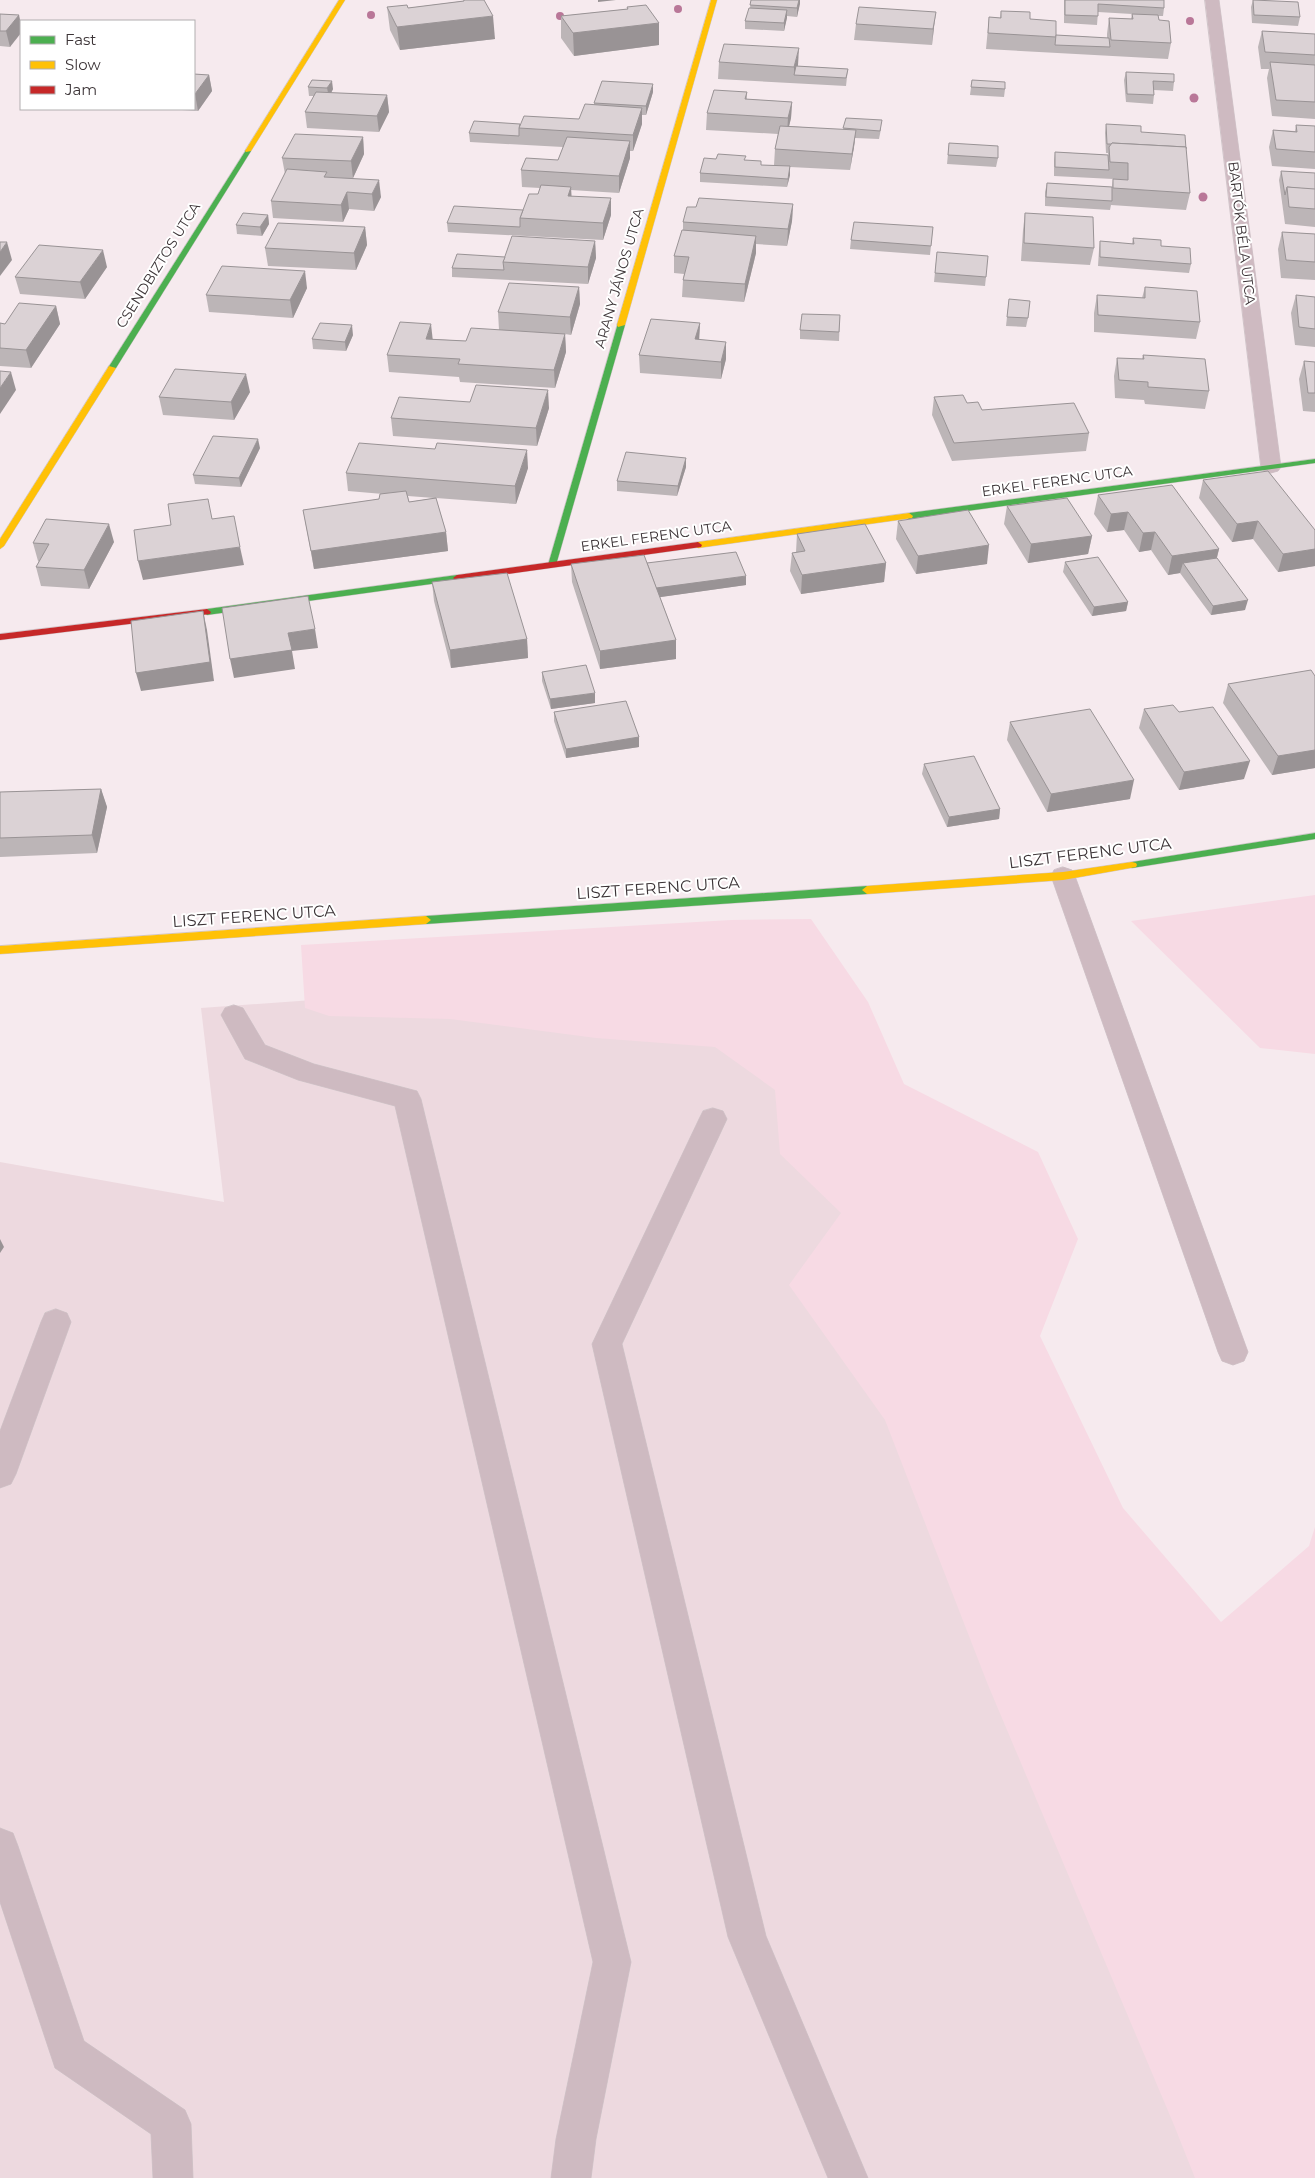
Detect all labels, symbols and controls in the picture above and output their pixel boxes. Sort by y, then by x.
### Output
legend [20,20,195,110]
text: Fast [65,30,96,49]
text: Slow [65,55,101,74]
text: Jam [64,80,97,99]
street label: BARTÓK BÉLA UTCA [1224,160,1260,307]
street label: CSENDBIZTOS UTCA [112,198,205,331]
street label: ARANY JÁNOS UTCA [590,205,648,350]
street label: ERKEL FERENC UTCA [981,461,1134,500]
street label: ERKEL FERENC UTCA [580,516,733,555]
street label: LISZT FERENC UTCA [1008,834,1173,872]
street label: LISZT FERENC UTCA [576,873,741,903]
street label: LISZT FERENC UTCA [172,901,337,931]

